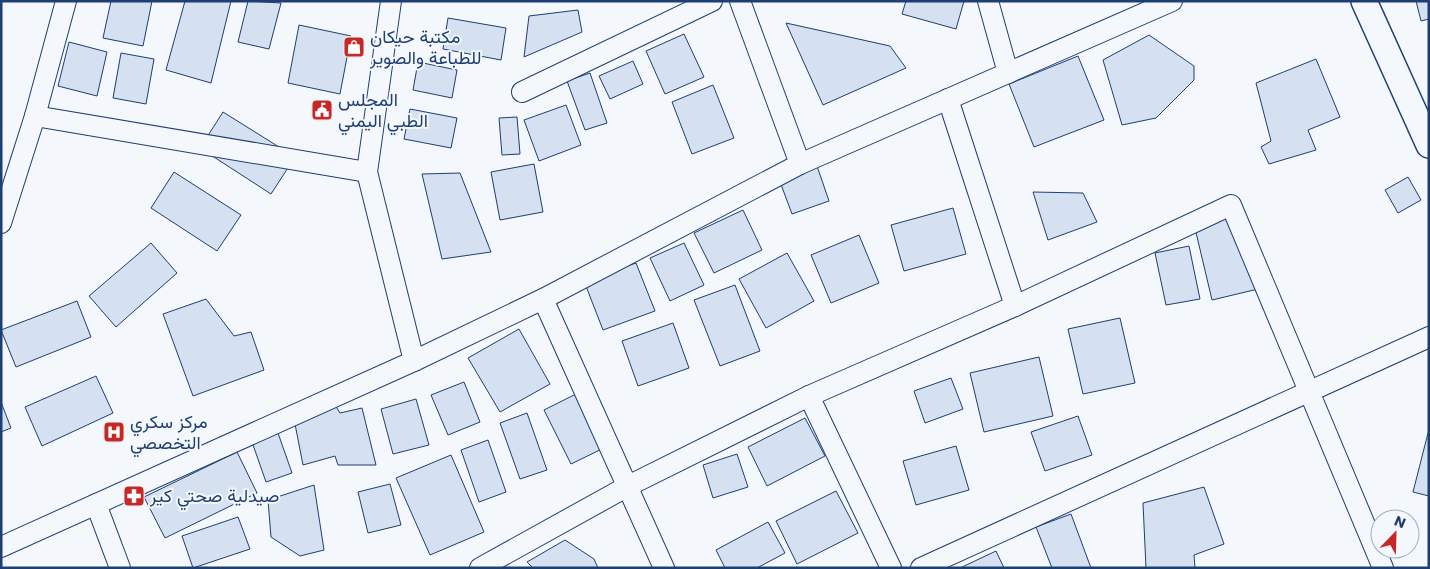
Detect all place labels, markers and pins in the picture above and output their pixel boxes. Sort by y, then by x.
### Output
place label: مكتبة حيكان للطباعة والصوير [369,24,482,70]
shop icon: مكتبة حيكان للطباعة والصوير [342,35,366,59]
place label: المجلس الطبي اليمني [338,87,428,136]
public building icon: المجلس الطبي اليمني [310,98,334,122]
place label: مركز سكري التخصصي [130,409,208,458]
hospital icon: مركز سكري التخصصي [102,420,126,444]
place label: صيدلية صحتي كير [149,483,279,511]
pharmacy icon: صيدلية صحتي كير [122,484,146,508]

